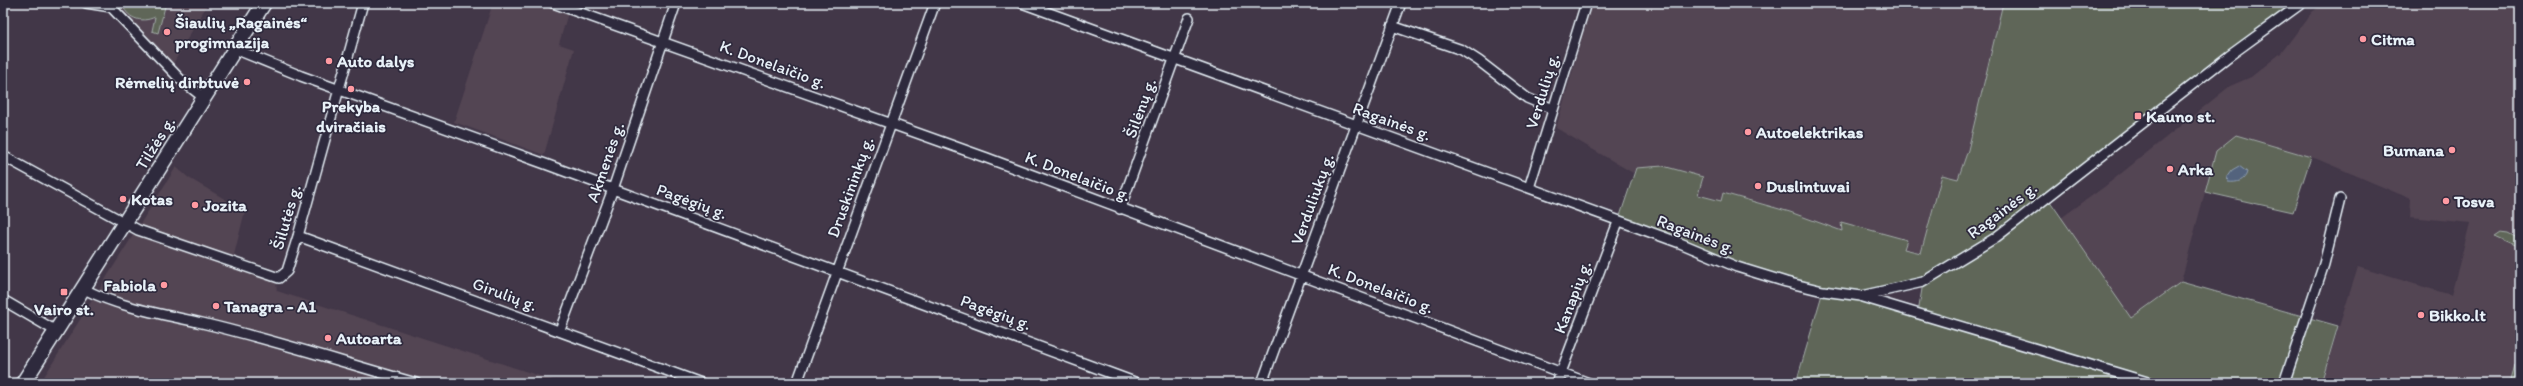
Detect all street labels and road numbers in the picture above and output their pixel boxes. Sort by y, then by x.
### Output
street label: K. Donelaičio g. [717,36,829,92]
street label: Verdulių g. [1521,51,1563,131]
street label: Šilėnų g. [1120,75,1160,141]
street label: Ragainės g. [1350,98,1434,144]
street label: Tilžės g. [131,113,179,173]
street label: Akmenės g. [582,119,628,205]
street label: Druskininkų g. [822,134,878,240]
street label: K. Donelaičio g. [1022,147,1134,205]
street label: Verduliukų g. [1286,151,1338,247]
street label: Ragainės g. [1963,177,2041,243]
street label: Pagėgių g. [654,179,730,223]
street label: Šilutės g. [267,182,305,252]
street label: Ragainės g. [1654,210,1738,258]
street label: Kanapių g. [1549,258,1595,336]
street label: K. Donelaičio g. [1325,259,1437,317]
street label: Girulių g. [470,273,540,315]
street label: Pagėgių g. [958,290,1034,334]

